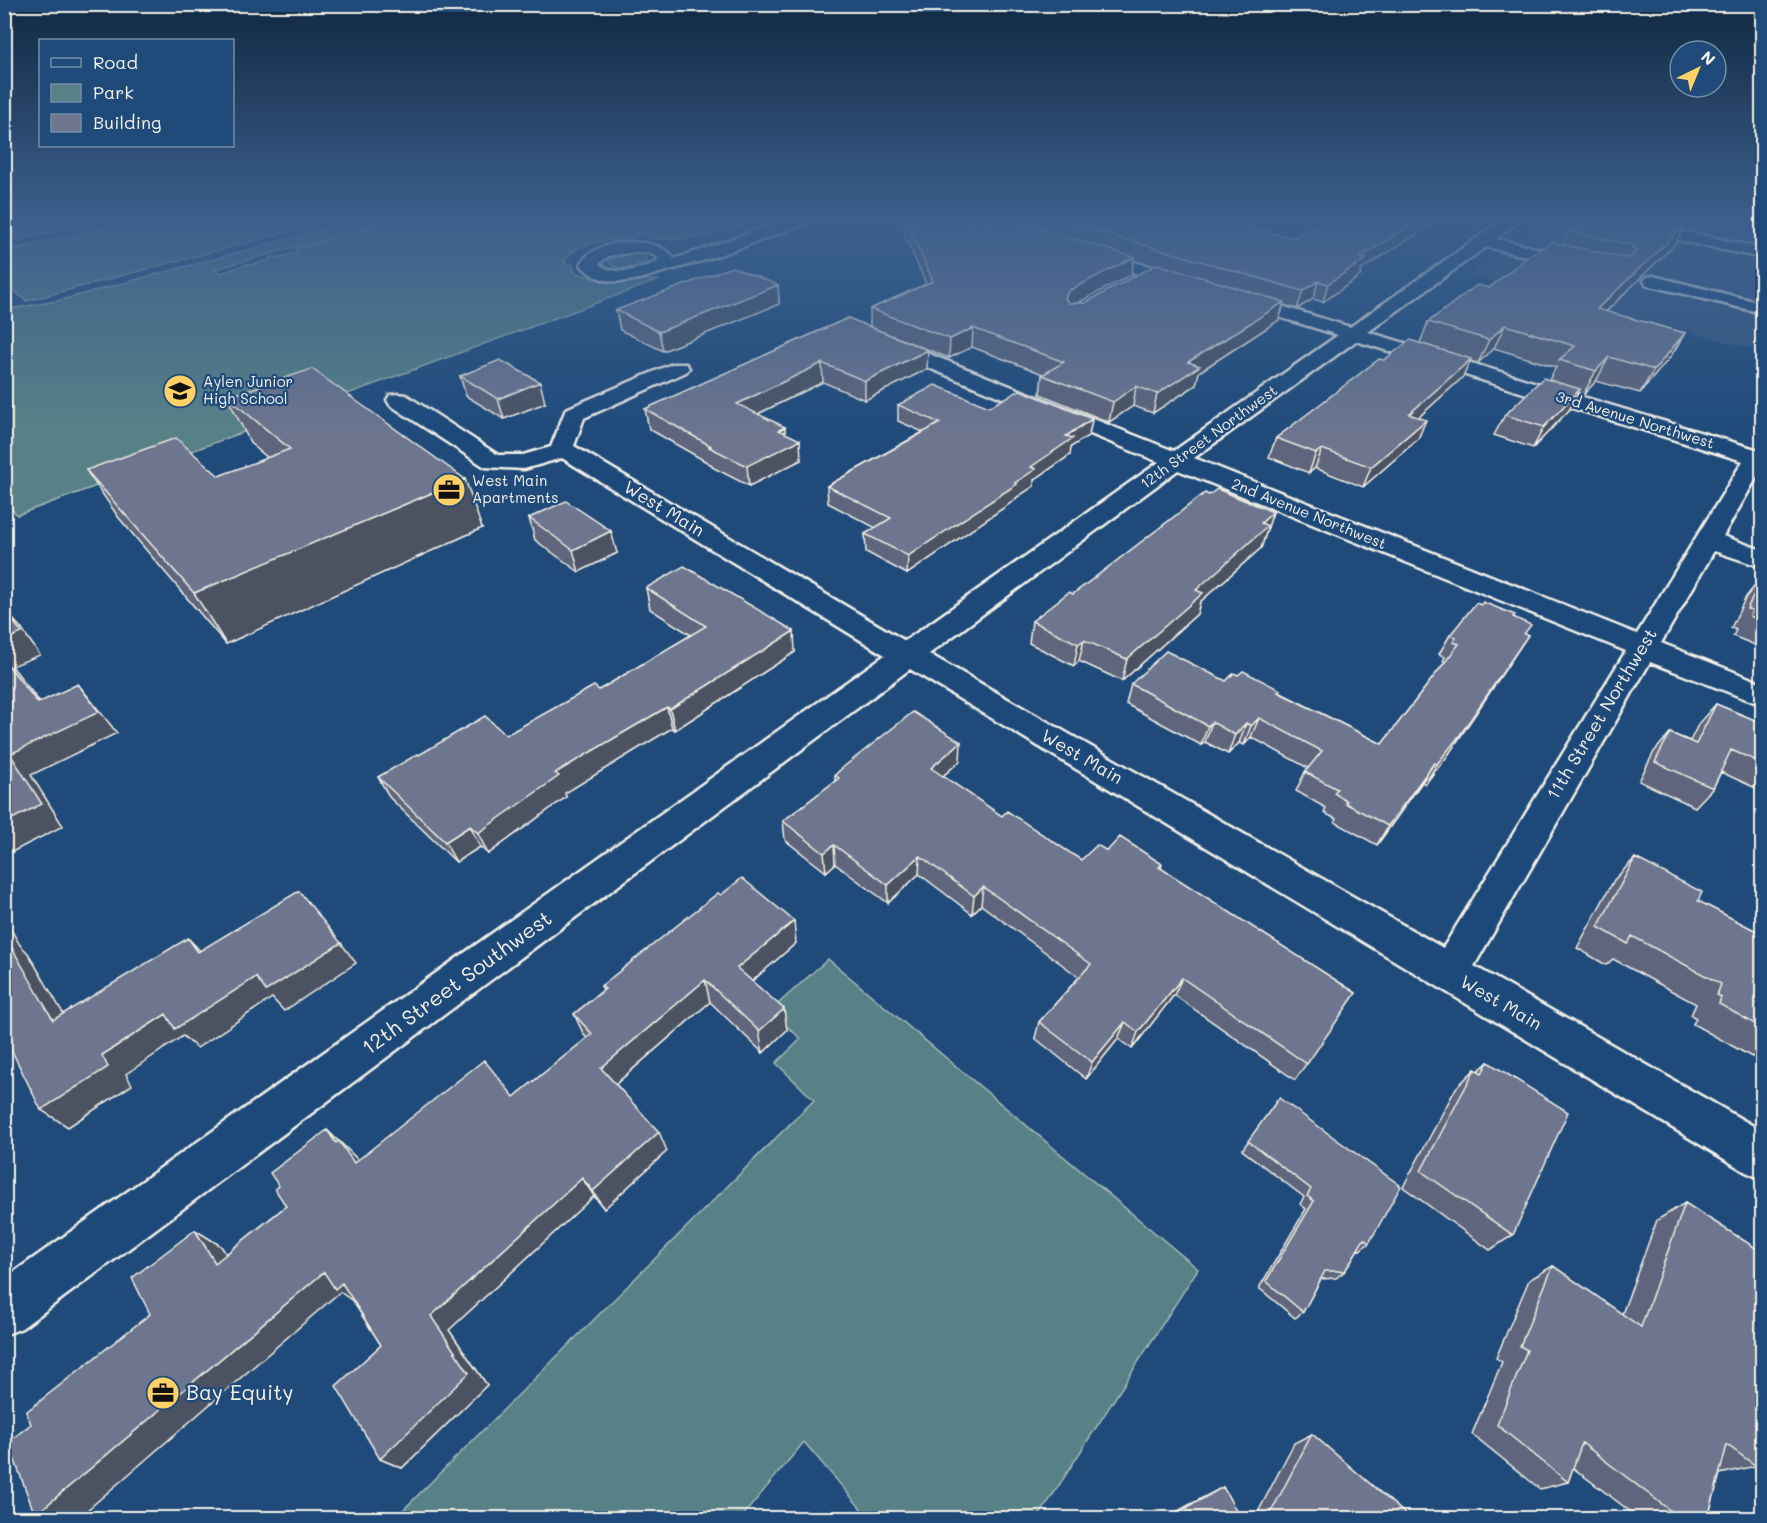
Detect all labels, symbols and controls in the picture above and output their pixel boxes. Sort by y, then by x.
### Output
legend [39,39,234,147]
north arrow [1668,39,1728,99]
text: N [1697,46,1720,69]
text: Road [93,50,138,74]
text: Park [93,80,134,104]
text: Building [93,110,161,134]
place label: Aylen Junior High School [203,371,293,408]
school or university icon: Aylen Junior High School [162,373,198,409]
street label: 12th Street Northwest [1136,380,1281,493]
street label: 3rd Avenue Northwest [1554,385,1717,453]
place label: West Main Apartments [472,470,559,507]
office icon: West Main Apartments [431,472,467,508]
street label: 2nd Avenue Northwest [1229,473,1390,553]
street label: West Main [620,475,709,542]
street label: 11th Street Northwest [1540,623,1662,804]
street label: West Main [1037,723,1128,789]
street label: 12th Street Southwest [356,904,556,1060]
street label: West Main [1456,969,1547,1035]
office icon: Bay Equity [145,1375,181,1411]
place label: Bay Equity [186,1378,293,1405]

